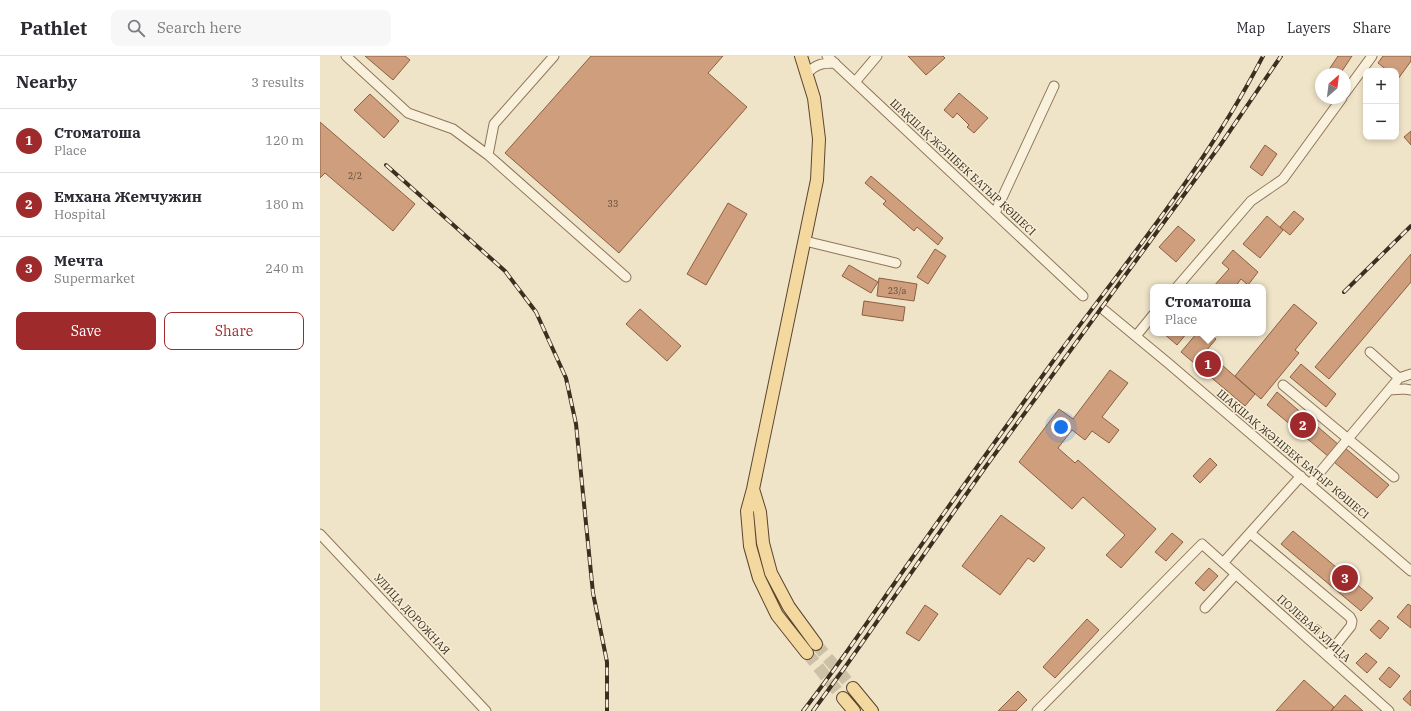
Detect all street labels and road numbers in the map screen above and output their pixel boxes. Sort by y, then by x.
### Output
street label: ШАҚШАҚ ЖӘНІБЕК БАТЫР КӨШЕСІ [887,96,1039,239]
street label: ШАҚШАҚ ЖӘНІБЕК БАТЫР КӨШЕСІ [1214,386,1372,522]
street label: УЛИЦА ДОРОЖНАЯ [371,571,453,657]
street label: ПОЛЕВАЯ УЛИЦА [1274,591,1354,665]

